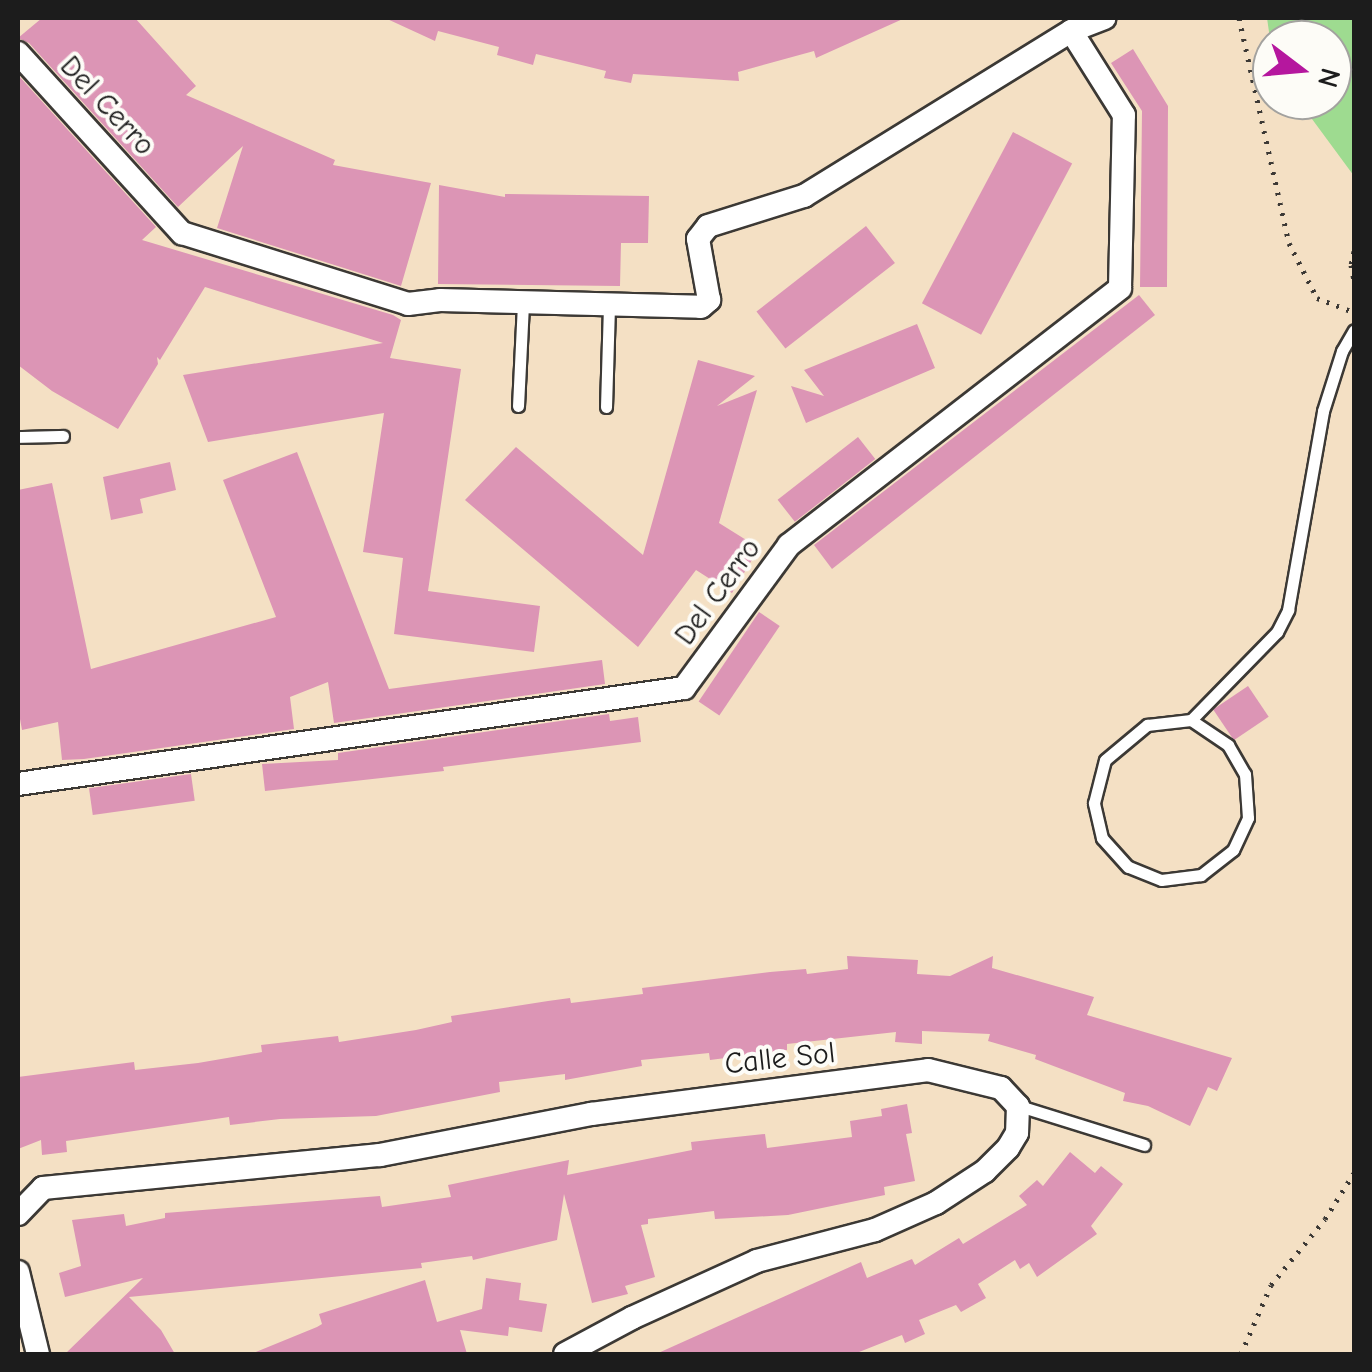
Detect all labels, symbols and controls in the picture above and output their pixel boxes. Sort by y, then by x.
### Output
north arrow [1252,20,1352,120]
street label: Del Cerro [52,49,162,163]
text: N [1311,65,1347,91]
street label: Del Cerro [667,532,769,652]
street label: Calle Sol [723,1035,837,1083]

